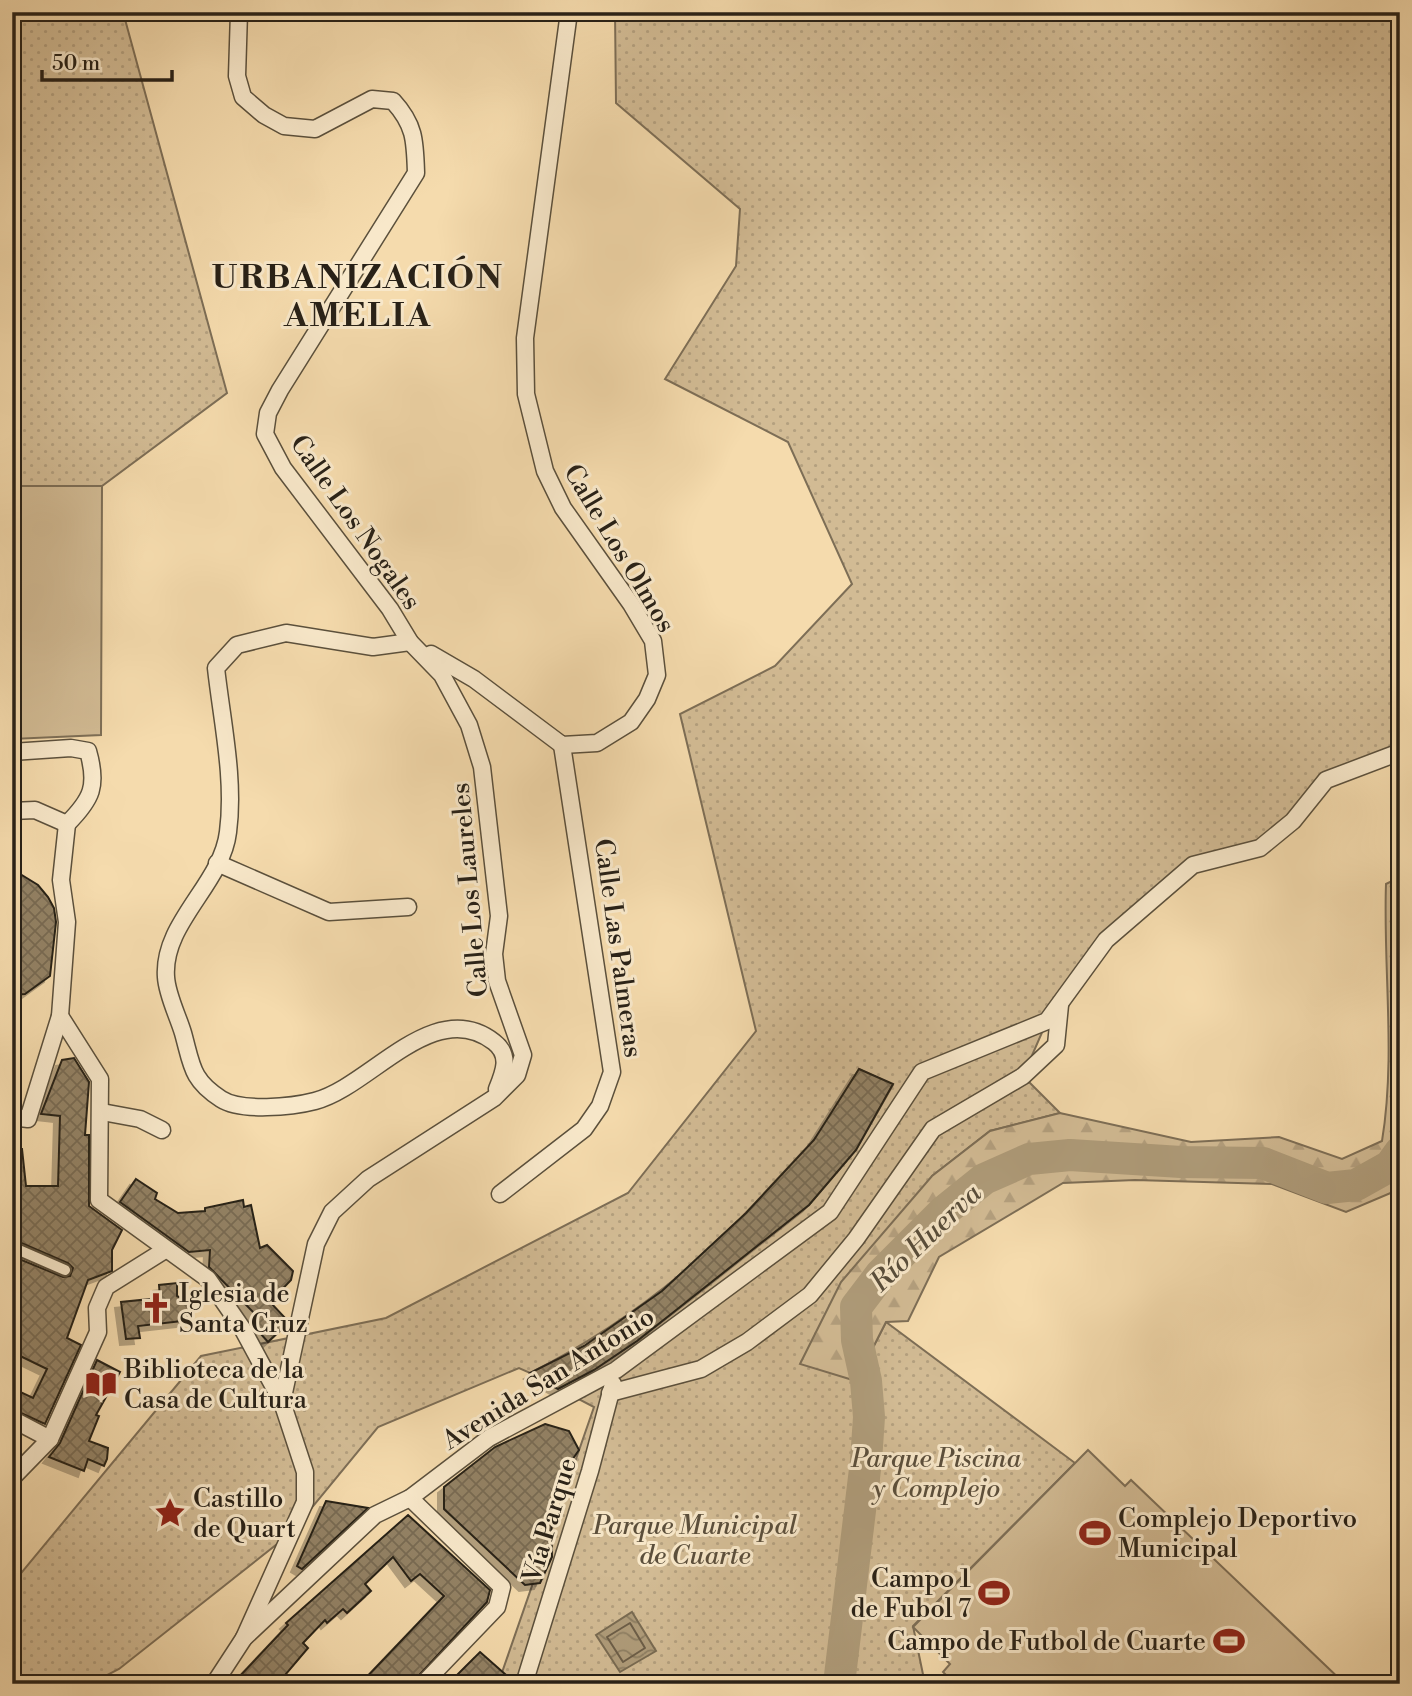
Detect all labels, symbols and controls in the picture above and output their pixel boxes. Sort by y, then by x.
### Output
scale bar [42,38,172,82]
text: 50 m [52,51,100,77]
district label: URBANIZACIÓN AMELIA [212,255,504,337]
street label: Calle Los Nogales [283,429,427,616]
street label: Calle Los Olmos [556,459,682,638]
street label: Calle Los Laureles [445,781,495,998]
street label: Calle Las Palmeras [587,837,649,1060]
water label: Río Huerva [862,1176,989,1300]
place label: Iglesia de Santa Cruz [179,1278,308,1340]
church icon: Iglesia de Santa Cruz [139,1291,173,1325]
street label: Avenida San Antonio [436,1301,660,1458]
place label: Biblioteca de la Casa de Cultura [123,1354,308,1416]
library icon: Biblioteca de la Casa de Cultura [84,1367,118,1401]
park label: Parque Piscina y Complejo [850,1443,1021,1505]
street label: Vía Parque [516,1454,584,1588]
place label: Castillo de Quart [193,1483,296,1545]
place icon: Castillo de Quart [153,1496,187,1530]
place label: Complejo Deportivo Municipal [1118,1503,1357,1565]
park label: Parque Municipal de Cuarte [592,1510,798,1572]
sports icon: Complejo Deportivo Municipal [1078,1516,1112,1550]
place label: Campo 1 de Fubol 7 [850,1563,971,1625]
sports icon: Campo 1 de Fubol 7 [977,1576,1011,1610]
sports icon: Campo de Futbol de Cuarte [1212,1624,1246,1658]
place label: Campo de Futbol de Cuarte [887,1626,1206,1658]

